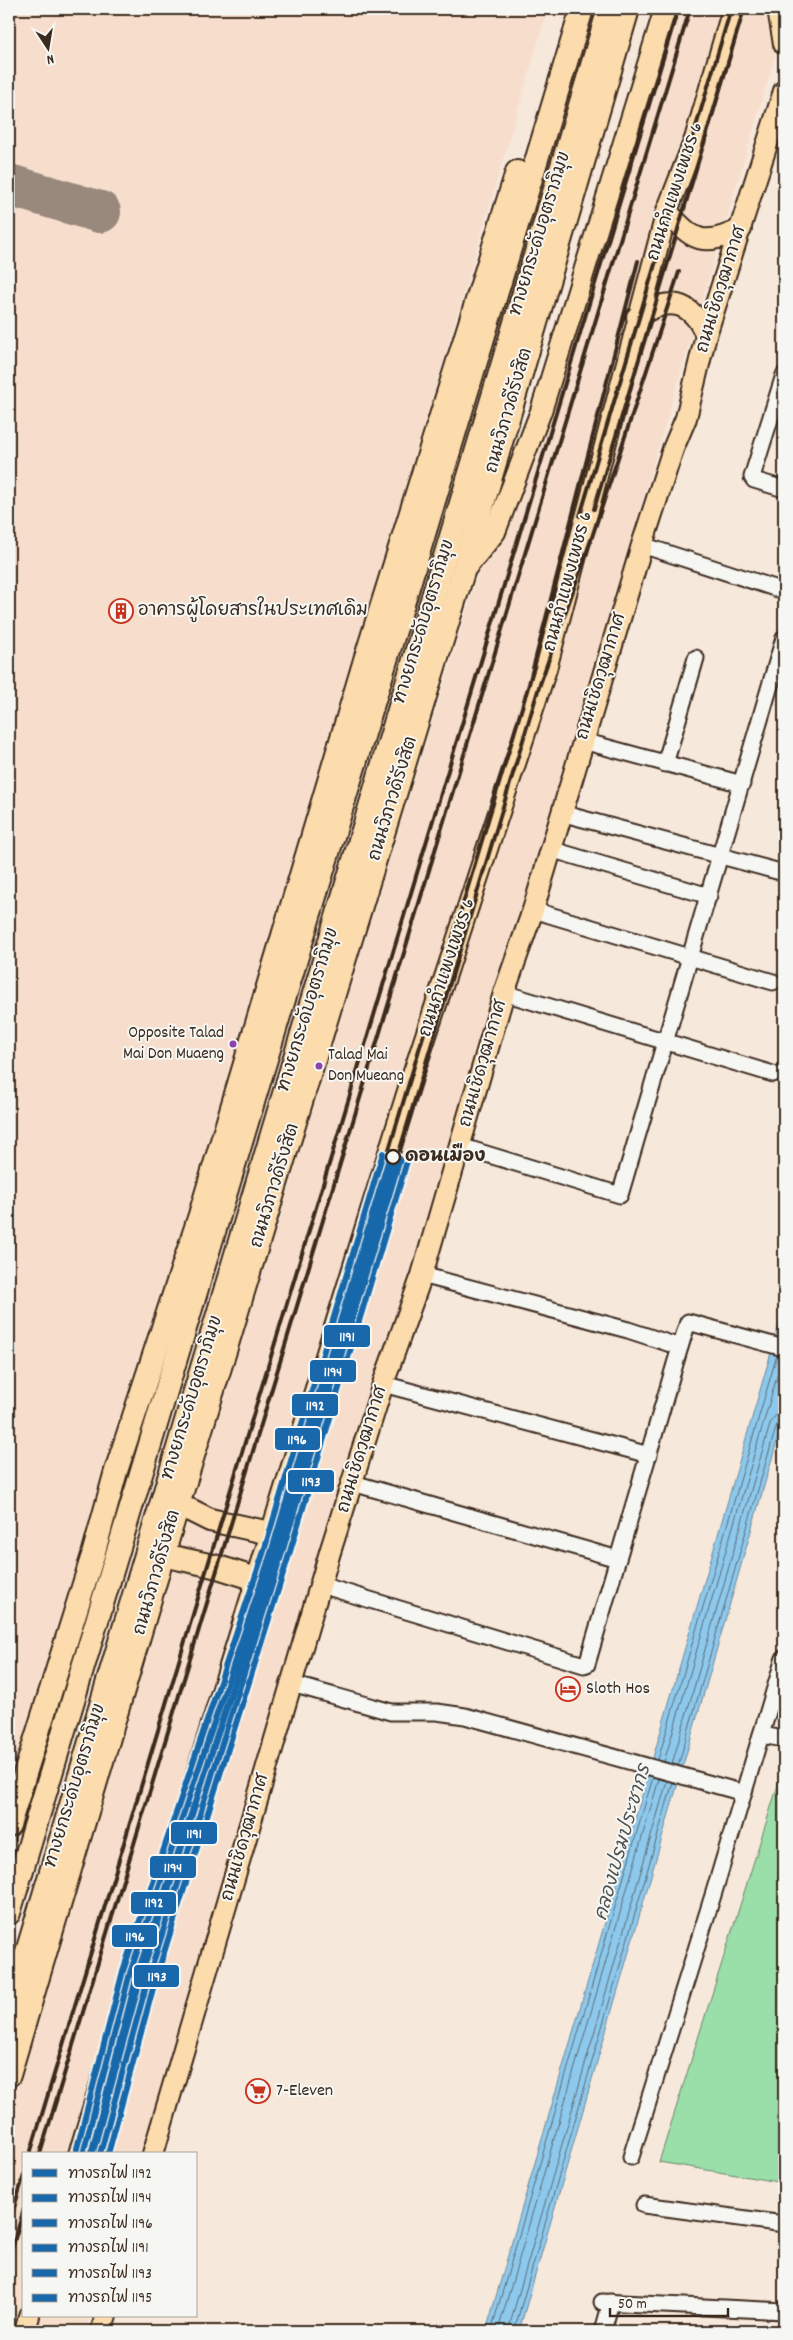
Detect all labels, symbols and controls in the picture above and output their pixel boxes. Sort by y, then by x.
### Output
north arrow [22,22,72,72]
text: N [45,48,56,69]
street label: ถนนกำแพงเพชร 6 [640,119,710,264]
street label: ทางยกระดับอุตราภิมุข [503,148,578,319]
street label: ถนนเชิดวุฒากาศ [690,222,754,356]
street label: ถนนวิภาวดีรังสิต [478,345,540,477]
street label: ถนนกำแพงเพชร 6 [536,509,600,655]
street label: ทางยกระดับอุตราภิมุข [387,536,462,707]
place label: อาคารผู้โดยสารในประเทศเดิม [138,596,368,624]
building icon: อาคารผู้โดยสารในประเทศเดิม [108,598,134,624]
street label: ถนนเชิดวุฒากาศ [570,609,634,743]
street label: ถนนวิภาวดีรังสิต [361,733,425,864]
street label: ถนนกำแพงเพชร 6 [412,895,482,1040]
street label: ทางยกระดับอุตราภิมุข [271,924,346,1095]
street label: ถนนเชิดวุฒากาศ [453,996,515,1130]
place label: Opposite Talad Mai Don Muaeng [123,1022,224,1067]
marker: Opposite Talad Mai Don Muaeng [228,1039,238,1049]
place label: Talad Mai Don Mueang [328,1044,404,1089]
marker: Talad Mai Don Mueang [314,1061,324,1071]
street label: ถนนวิภาวดีรังสิต [243,1120,307,1251]
place label: ดอนเมือง [405,1143,486,1170]
marker: ดอนเมือง [385,1149,401,1165]
street label: ทางยกระดับอุตราภิมุข [155,1312,230,1483]
line badge: 1191 [323,1324,371,1348]
text: 1191 [339,1328,355,1348]
line badge: 1194 [309,1359,357,1383]
text: 1194 [324,1363,342,1383]
street label: ถนนเชิดวุฒากาศ [331,1382,395,1516]
line badge: 1192 [291,1393,339,1417]
text: 1192 [306,1397,324,1417]
line badge: 1196 [274,1427,321,1451]
text: 1196 [287,1431,307,1451]
line badge: 1193 [287,1469,335,1493]
text: 1193 [302,1473,320,1493]
street label: ถนนวิภาวดีรังสิต [126,1507,188,1639]
hotel icon: Sloth Hos [555,1676,581,1702]
place label: Sloth Hos [586,1677,650,1702]
street label: ทางยกระดับอุตราภิมุข [38,1700,113,1871]
water label: คลองเปรมประชากร [588,1760,660,1924]
street label: ถนนเชิดวุฒากาศ [215,1770,277,1904]
line badge: 1191 [170,1821,218,1845]
text: 1191 [186,1825,202,1845]
line badge: 1194 [149,1855,197,1879]
text: 1194 [164,1859,182,1879]
line badge: 1192 [130,1891,177,1915]
text: 1192 [145,1894,163,1914]
line badge: 1196 [111,1924,158,1948]
text: 1196 [125,1928,145,1948]
line badge: 1193 [133,1964,180,1988]
text: 1193 [148,1968,166,1988]
supermarket icon: 7-Eleven [245,2078,271,2104]
place label: 7-Eleven [276,2079,333,2104]
legend [22,2152,198,2318]
text: ทางรถไฟ 1192 [68,2163,152,2186]
text: ทางรถไฟ 1194 [68,2187,151,2210]
text: ทางรถไฟ 1196 [68,2213,153,2236]
text: ทางรถไฟ 1191 [68,2237,149,2260]
text: ทางรถไฟ 1193 [68,2263,152,2286]
scale bar [610,2285,728,2317]
text: ทางรถไฟ 1195 [68,2287,152,2310]
text: 50 m [618,2294,647,2316]

